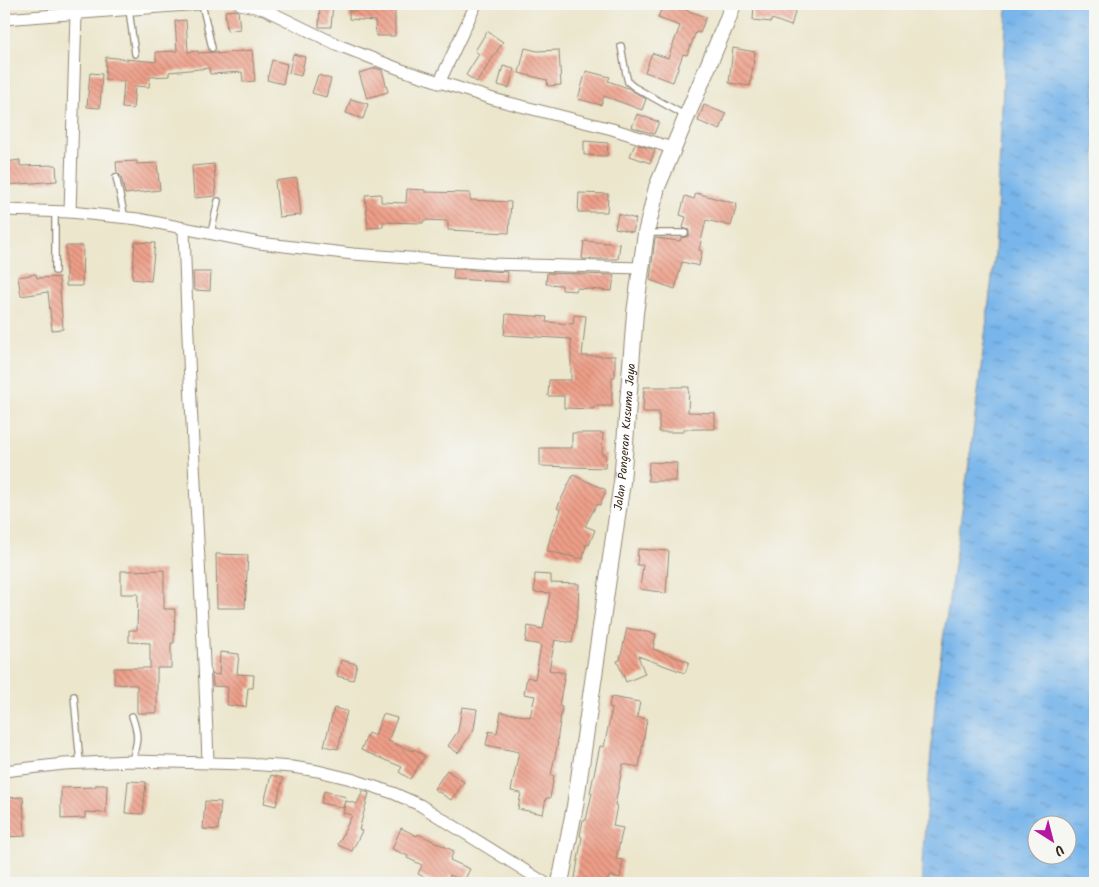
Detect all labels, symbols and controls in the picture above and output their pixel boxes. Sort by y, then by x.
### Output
street label: Jalan Pangeran Kusuma Jaya [608,362,641,512]
north arrow [1026,814,1076,864]
text: U [1049,838,1069,861]

